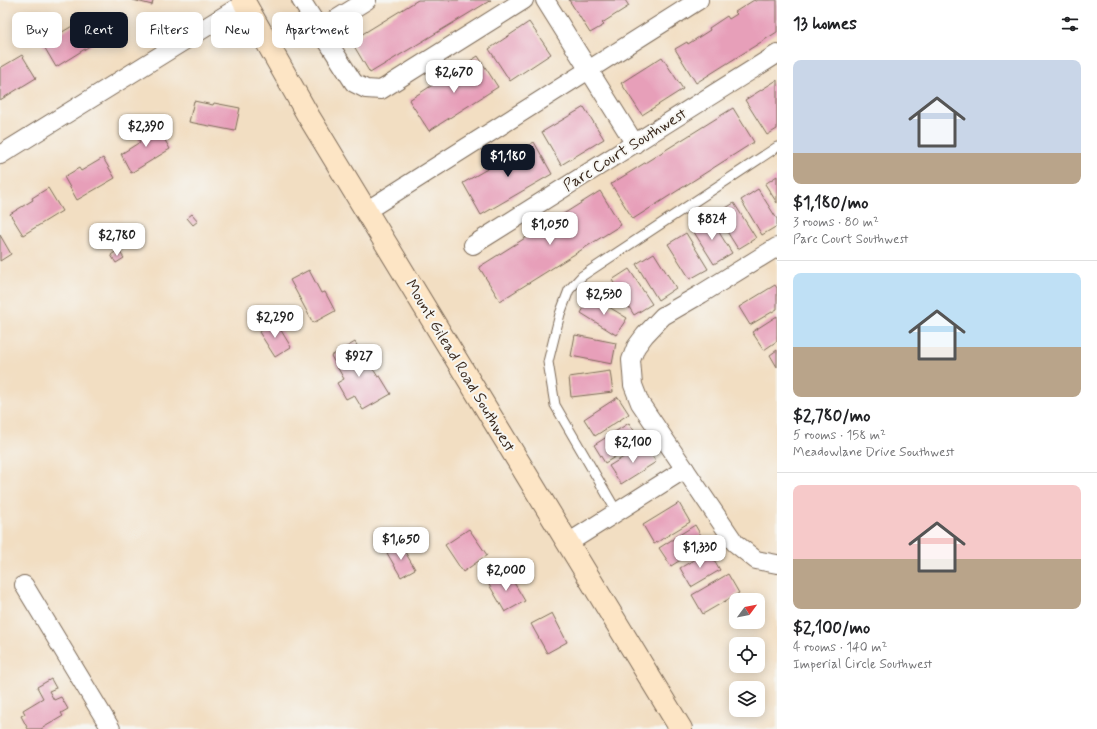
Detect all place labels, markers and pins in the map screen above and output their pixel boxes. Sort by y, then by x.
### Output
pin: $2,670 [421,60,487,94]
pin: $2,390 [113,114,179,148]
pin: $1,180 [475,144,541,178]
pin: $824 [688,207,736,241]
pin: $1,050 [517,212,583,246]
pin: $2,780 [84,223,150,257]
pin: $2,530 [571,282,637,316]
pin: $2,290 [242,305,308,339]
pin: $927 [335,344,383,378]
pin: $2,100 [600,430,666,464]
pin: $1,650 [368,527,434,561]
pin: $1,330 [667,535,733,569]
pin: $2,000 [473,558,539,592]

